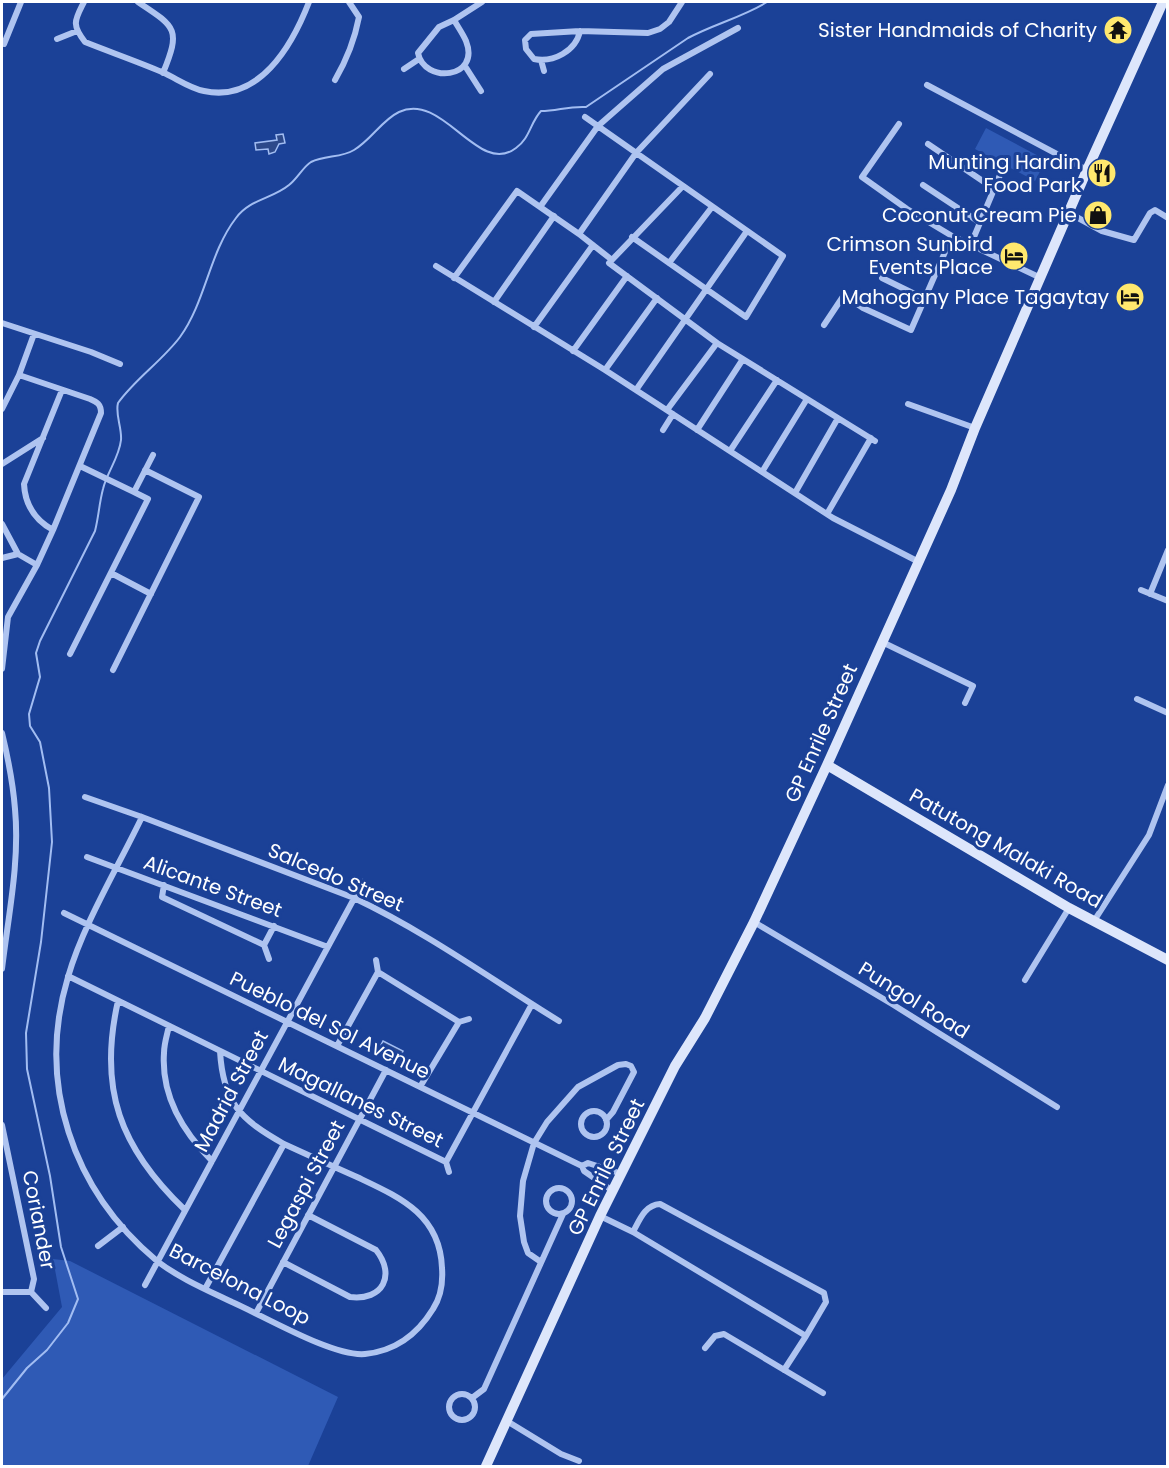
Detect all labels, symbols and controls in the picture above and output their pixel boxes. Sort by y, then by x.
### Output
temple icon: Sister Handmaids of Charity [1102,14,1134,46]
place label: Sister Handmaids of Charity [818,16,1097,44]
place label: Munting Hardin Food Park [928,148,1082,199]
restaurant icon: Munting Hardin Food Park [1086,157,1118,189]
shop icon: Coconut Cream Pie [1082,199,1114,231]
place label: Coconut Cream Pie [882,201,1077,229]
place label: Crimson Sunbird Events Place [826,230,993,281]
hotel icon: Crimson Sunbird Events Place [998,240,1030,272]
hotel icon: Mahogany Place Tagaytay [1114,281,1146,313]
place label: Mahogany Place Tagaytay [842,283,1109,311]
street label: GP Enrile Street [778,659,864,807]
street label: Patutong Malaki Road [904,781,1108,915]
street label: Salcedo Street [264,836,408,918]
street label: Alicante Street [140,848,286,924]
street label: Pungol Road [853,955,975,1045]
street label: Pueblo del Sol Avenue [225,964,435,1086]
street label: Madrid Street [187,1025,275,1157]
street label: Magallanes Street [274,1050,448,1154]
street label: GP Enrile Street [561,1094,651,1240]
street label: Legaspi Street [261,1115,351,1253]
street label: Coriander [16,1168,62,1272]
street label: Barcelona Loop [165,1236,315,1332]

